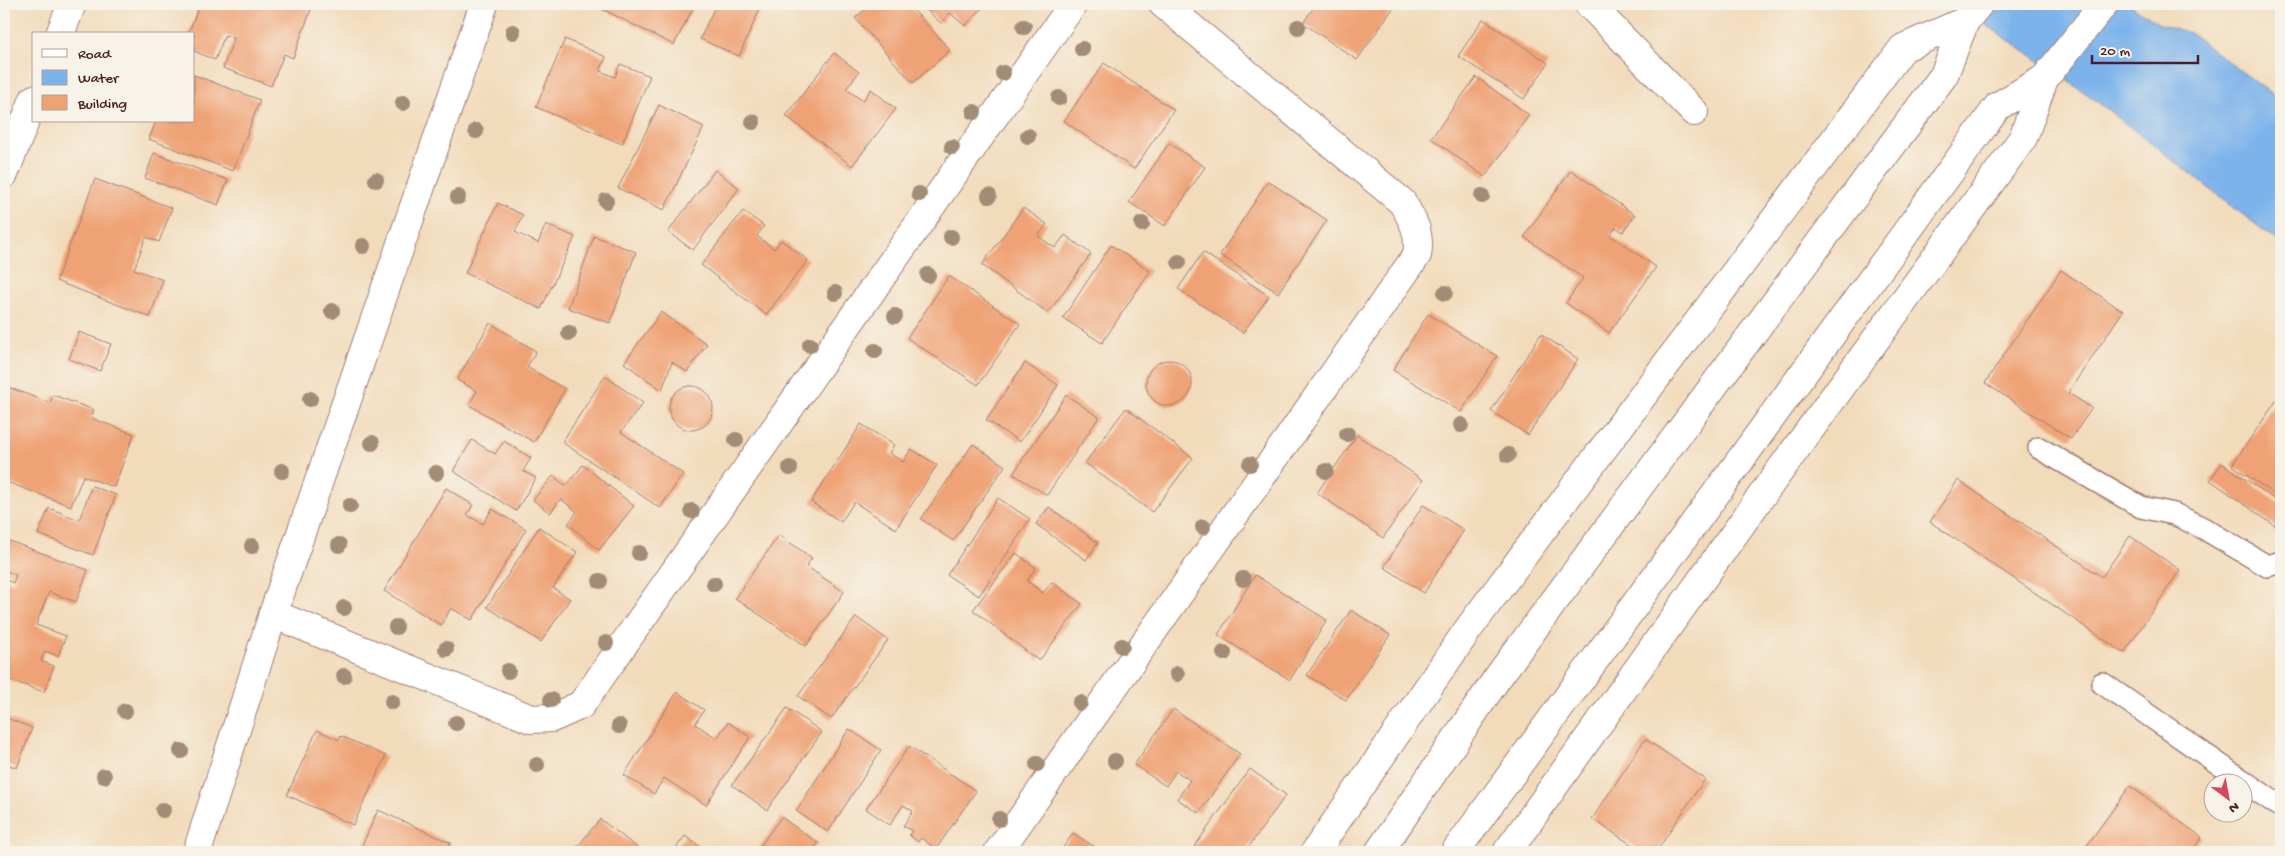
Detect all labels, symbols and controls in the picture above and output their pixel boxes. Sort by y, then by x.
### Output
legend [32,32,195,122]
scale bar [2092,32,2199,64]
text: 20 m [2100,43,2130,61]
text: Road [78,46,112,64]
text: Water [78,70,120,88]
text: Building [77,96,127,114]
north arrow [2202,774,2252,824]
text: N [2225,797,2242,817]

